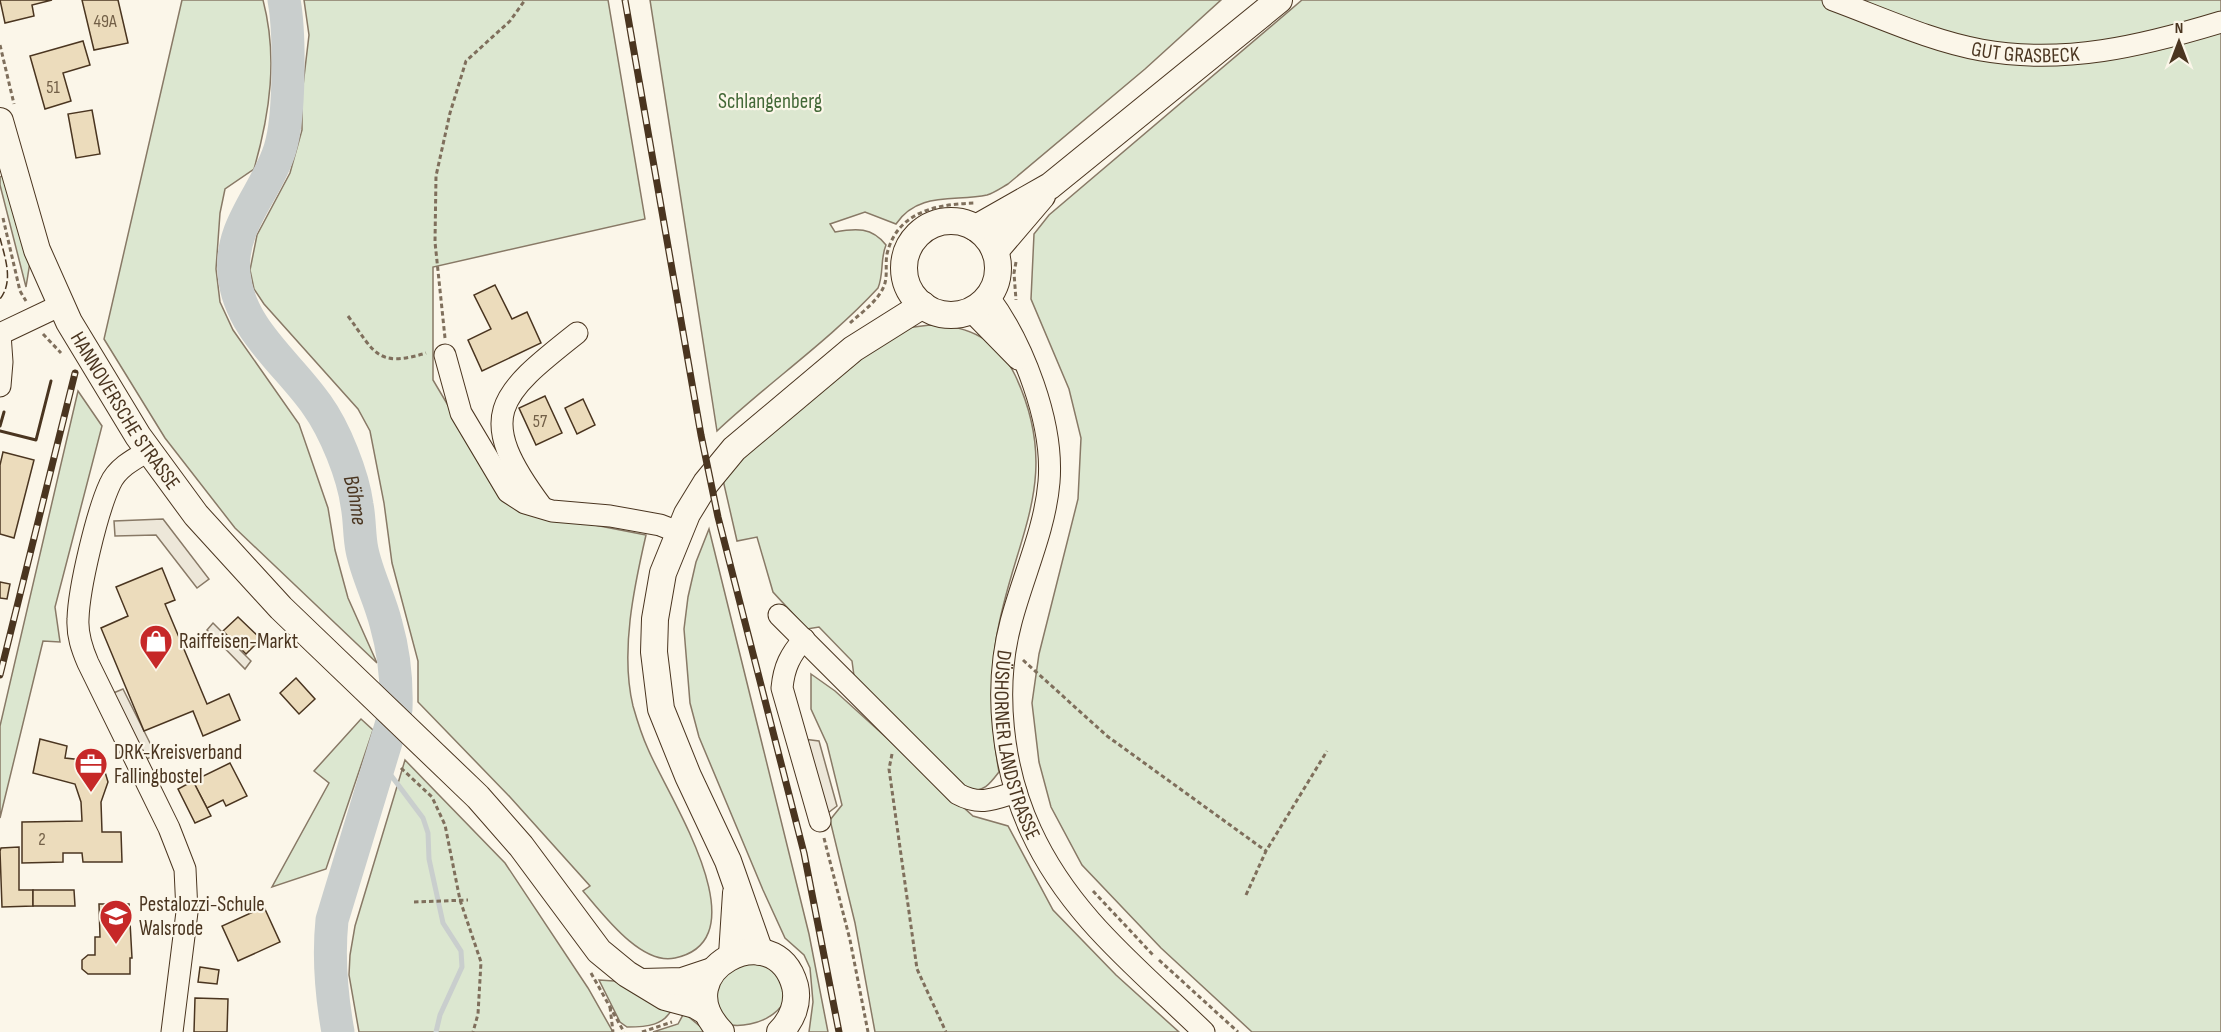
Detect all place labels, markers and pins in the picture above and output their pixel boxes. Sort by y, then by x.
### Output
shop icon: Raiffeisen-Markt [138,623,174,670]
place label: Raiffeisen-Markt [179,629,298,654]
place label: DRK-Kreisverband Fallingbostel [114,740,242,789]
office icon: DRK-Kreisverband Fallingbostel [73,746,109,793]
place label: Pestalozzi-Schule Walsrode [139,892,265,941]
school or university icon: Pestalozzi-Schule Walsrode [98,898,134,945]

